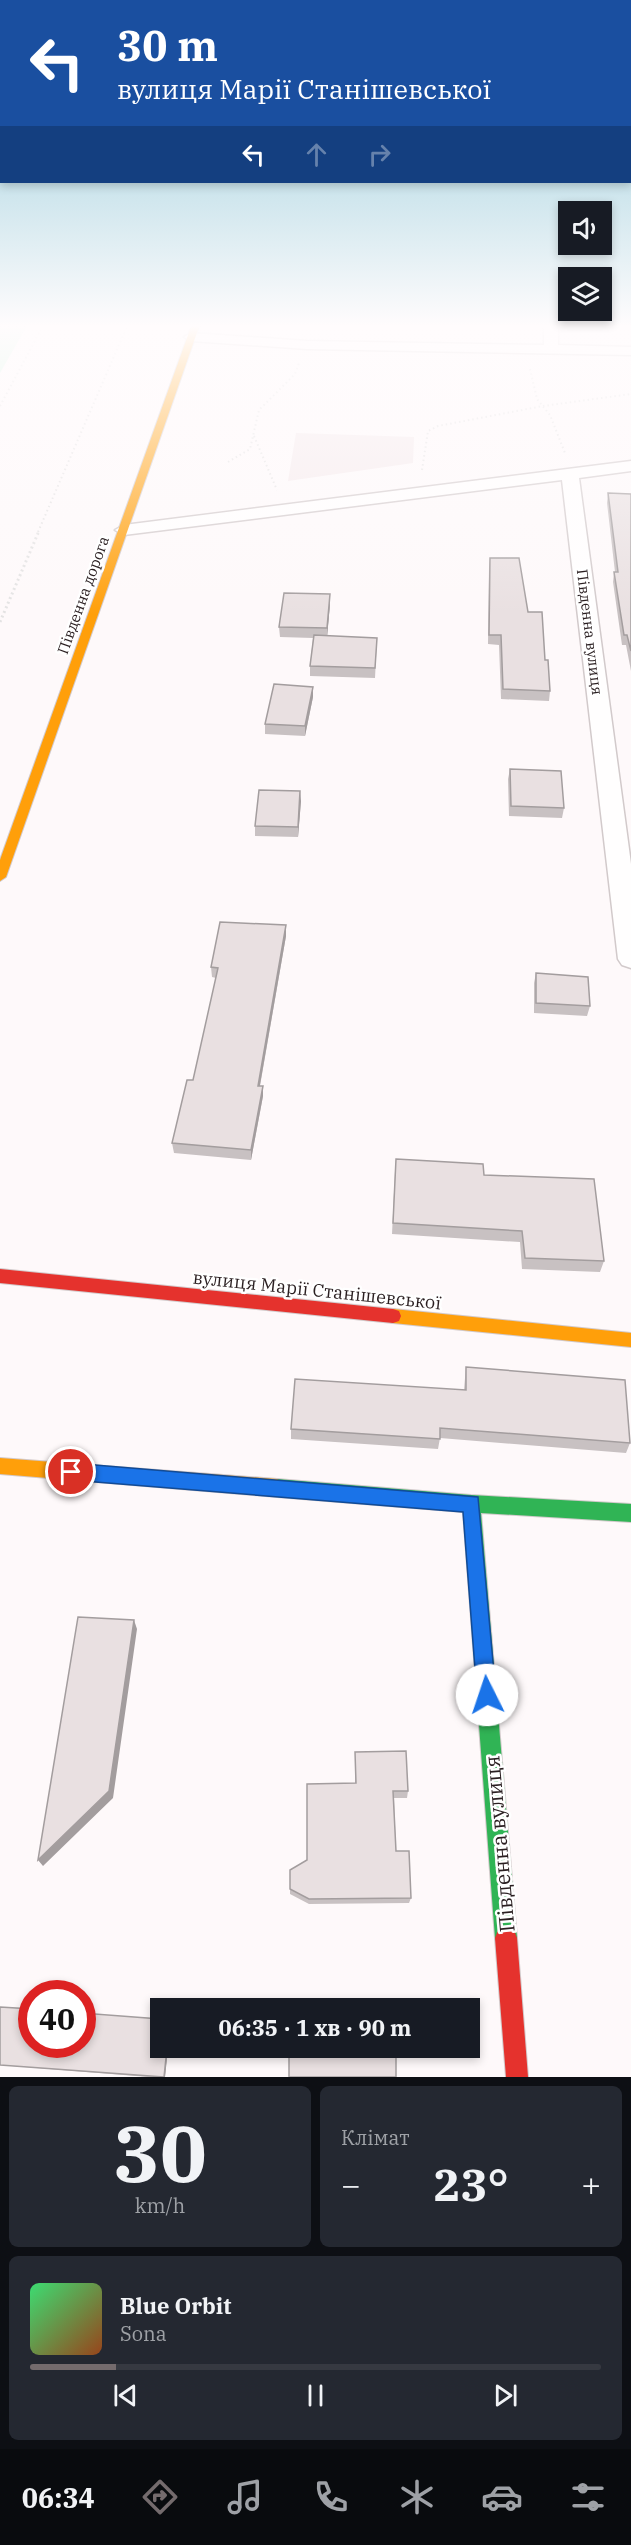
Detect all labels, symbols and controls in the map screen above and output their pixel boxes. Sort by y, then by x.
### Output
text: 30 m [117,18,218,73]
icon: left [18,24,96,102]
text: вулиця Марії Станішевської [117,71,491,106]
icon: left [237,138,270,171]
icon: ahead [300,138,333,171]
icon: right [363,138,396,171]
map controls [558,201,612,321]
button: sound [558,201,612,255]
button: layers [558,267,612,321]
street label: Південна дорога [53,533,113,657]
street label: Південна вулиця [573,568,607,696]
street label: вулиця Марії Станішевської [192,1266,442,1315]
pin [45,1446,96,1497]
icon: arrive [54,1455,87,1488]
position arrow [455,1663,519,1727]
street label: Південна вулиця [477,1754,521,1934]
speed limit sign: 40 [18,1980,96,2058]
text: 06:35 · 1 хв · 90 m [219,2013,411,2042]
text: 30 [113,2102,207,2203]
text: Клімат [341,2124,410,2151]
text: 23° [433,2155,509,2213]
text: − [341,2163,361,2206]
text: + [581,2163,601,2206]
text: km/h [135,2192,185,2219]
text: Blue Orbit [120,2291,231,2320]
text: Sona [120,2320,167,2347]
icon: previous [109,2379,142,2412]
icon: pause [299,2379,332,2412]
icon: next [489,2379,522,2412]
icon: directions [139,2476,181,2518]
icon: music [224,2476,266,2518]
icon: phone [310,2476,352,2518]
icon: climate [396,2476,438,2518]
icon: car [481,2476,523,2518]
icon: filters [567,2476,609,2518]
text: 06:34 [22,2480,95,2515]

